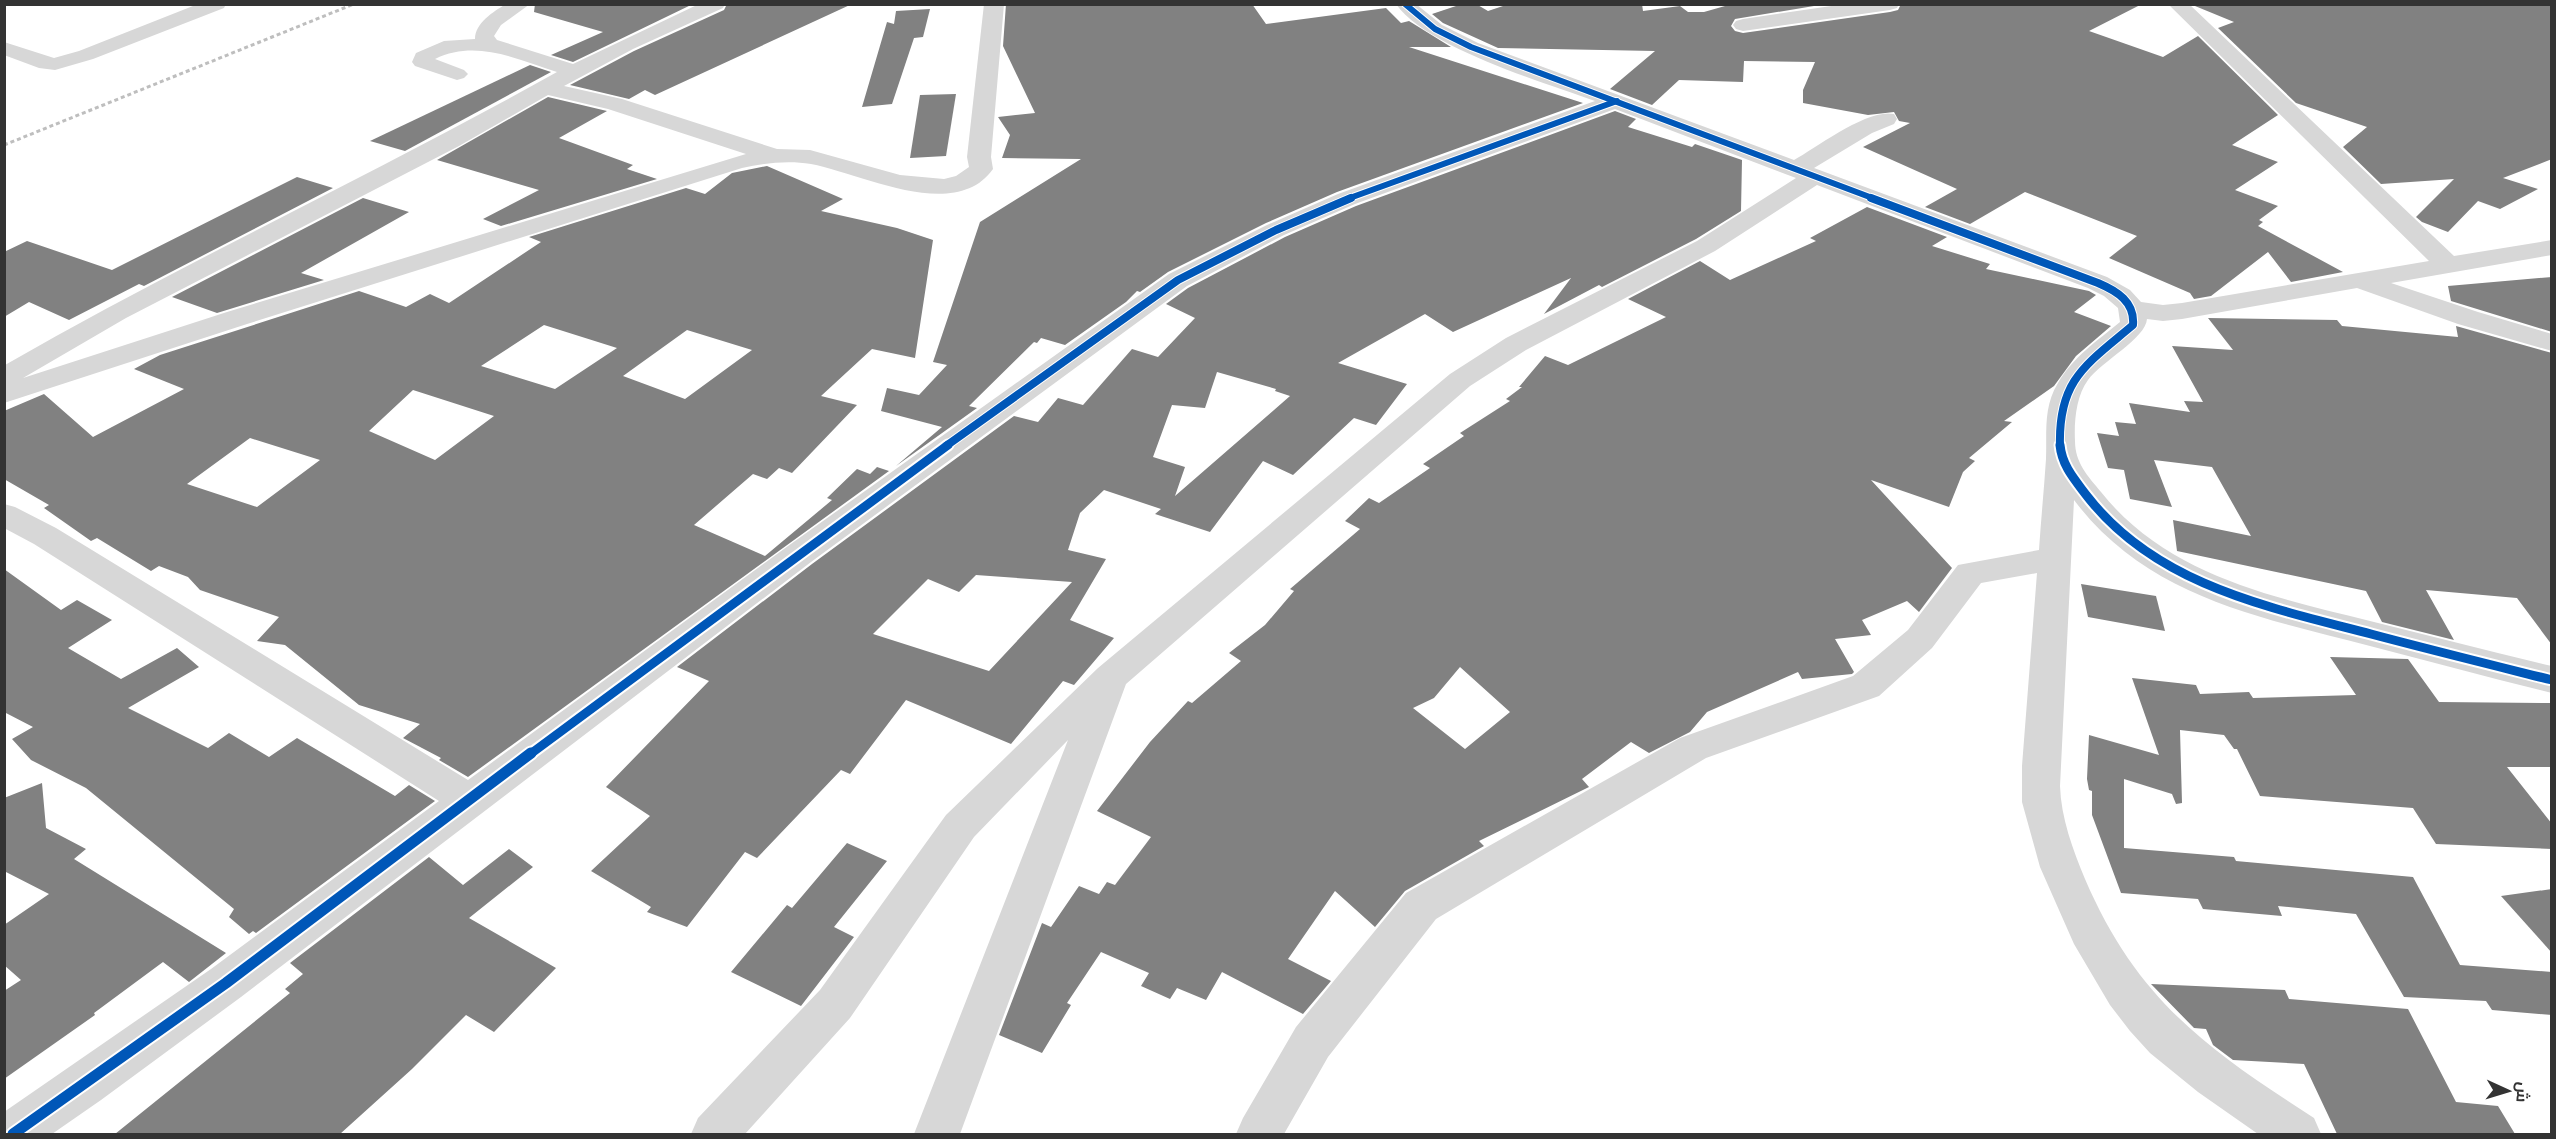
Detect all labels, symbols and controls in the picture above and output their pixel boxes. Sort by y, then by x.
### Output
north arrow [2478,1061,2538,1121]
text: ش [2510,1081,2536,1103]

